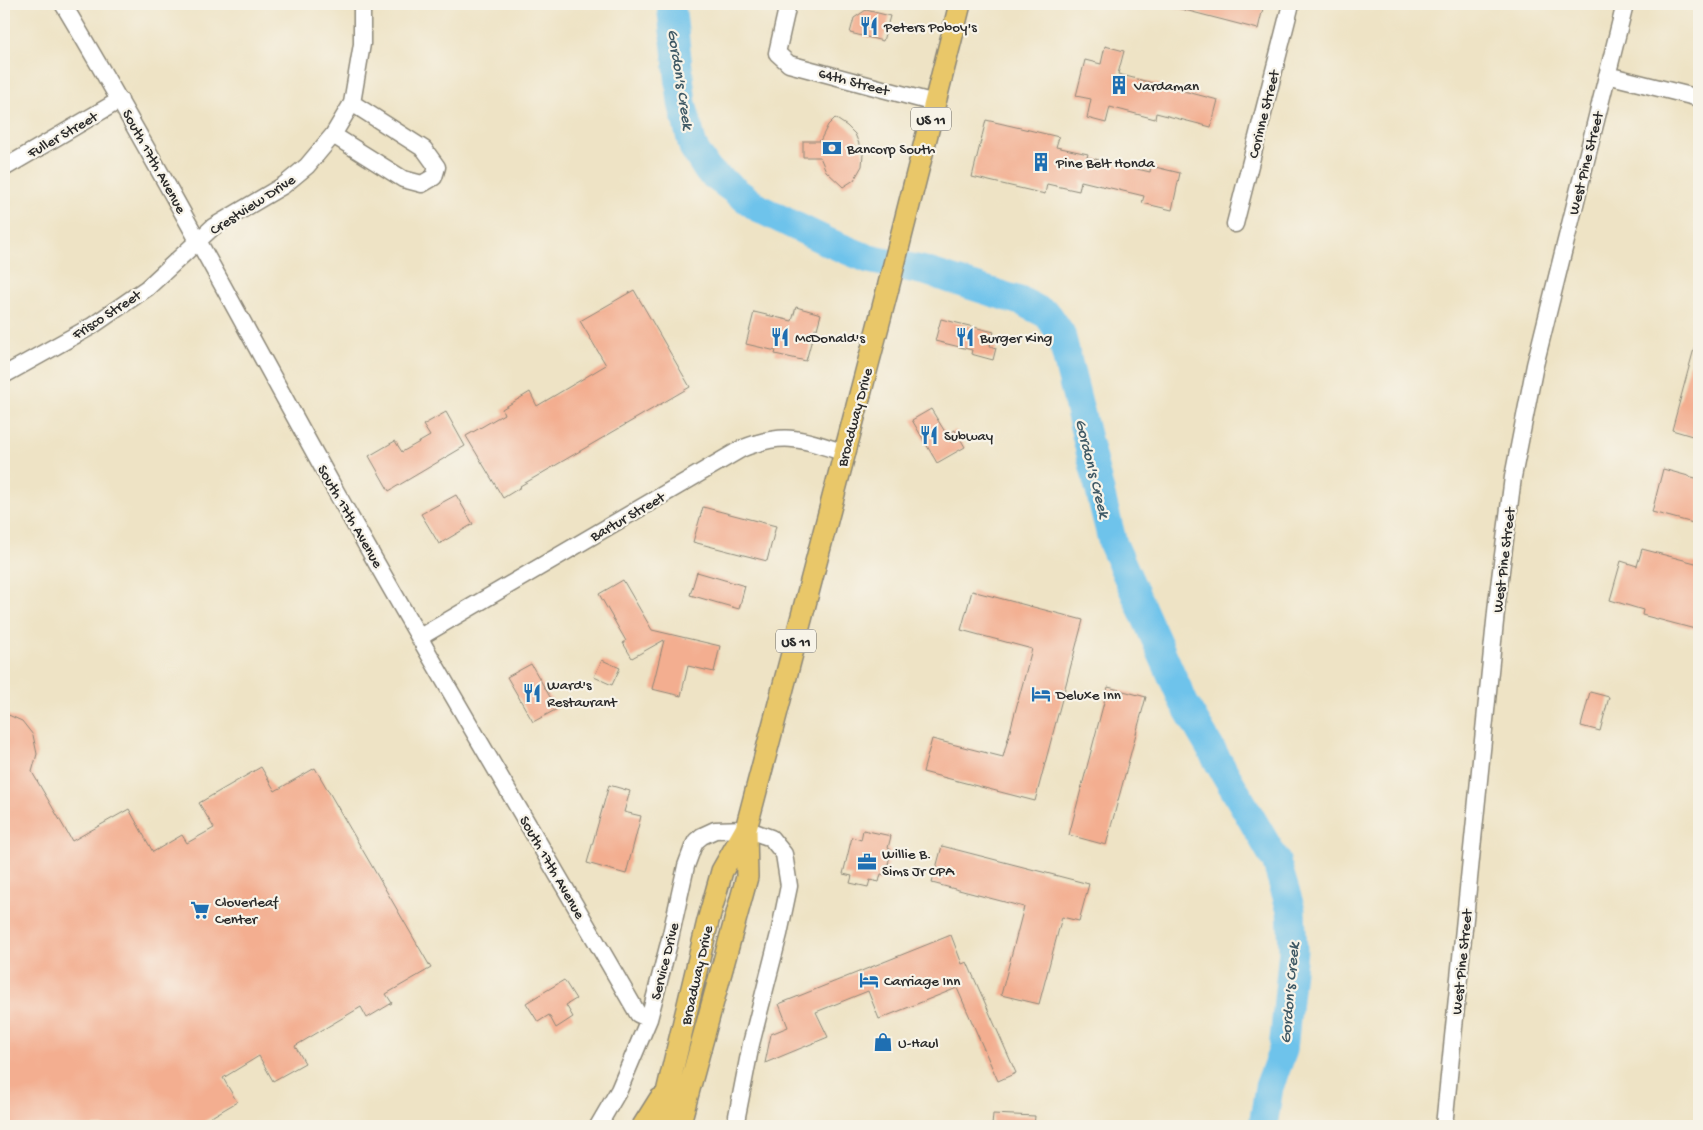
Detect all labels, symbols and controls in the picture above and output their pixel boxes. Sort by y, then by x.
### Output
restaurant icon: Peters Poboy's [858,15,880,37]
place label: Peters Poboy's [883,19,977,37]
water label: Gordon's Creek [661,28,696,133]
street label: 64th Street [816,65,893,101]
street label: Corinne Street [1245,67,1285,160]
building icon: Vardaman [1108,74,1130,96]
place label: Vardaman [1133,78,1199,96]
street label: South 17th Avenue [117,107,189,217]
street label: Fuller Street [24,108,103,164]
road number: US 11 [911,108,951,130]
street label: West Pine Street [1565,108,1609,217]
bank icon: Bancorp South [821,137,843,159]
place label: Bancorp South [846,141,935,159]
building icon: Pine Belt Honda [1030,151,1052,173]
place label: Pine Belt Honda [1055,155,1156,173]
street label: Crestview Drive [207,171,299,240]
street label: Frisco Street [69,286,146,345]
restaurant icon: McDonald's [769,326,791,348]
restaurant icon: Burger King [954,326,976,348]
place label: McDonald's [795,330,865,348]
place label: Burger King [979,330,1052,348]
street label: Broadway Drive [834,366,878,470]
water label: Gordon's Creek [1069,418,1112,522]
restaurant icon: Subway [918,424,940,446]
place label: Subway [944,428,994,446]
street label: South 17th Avenue [312,462,386,572]
street label: Bartur Street [587,488,670,547]
street label: West Pine Street [1490,505,1521,614]
road number: US 11 [776,630,816,652]
place label: Ward's Restaurant [547,677,618,712]
restaurant icon: Ward's Restaurant [521,682,543,704]
hotel icon: Deluxe Inn [1030,683,1052,705]
place label: Deluxe Inn [1055,687,1121,705]
street label: South 17th Avenue [514,813,588,923]
place label: Willie B. Sims Jr CPA [882,846,955,881]
office icon: Willie B. Sims Jr CPA [856,851,878,873]
place label: Cloverleaf Center [215,894,279,929]
supermarket icon: Cloverleaf Center [189,899,211,921]
street label: West Pine Street [1449,907,1478,1016]
street label: Service Drive [648,921,684,1002]
street label: Broadway Drive [678,924,718,1028]
water label: Gordon's Creek [1278,940,1306,1044]
hotel icon: Carriage Inn [858,969,880,991]
place label: Carriage Inn [884,973,960,991]
shop icon: U-Haul [872,1031,894,1053]
place label: U-Haul [898,1035,939,1053]

